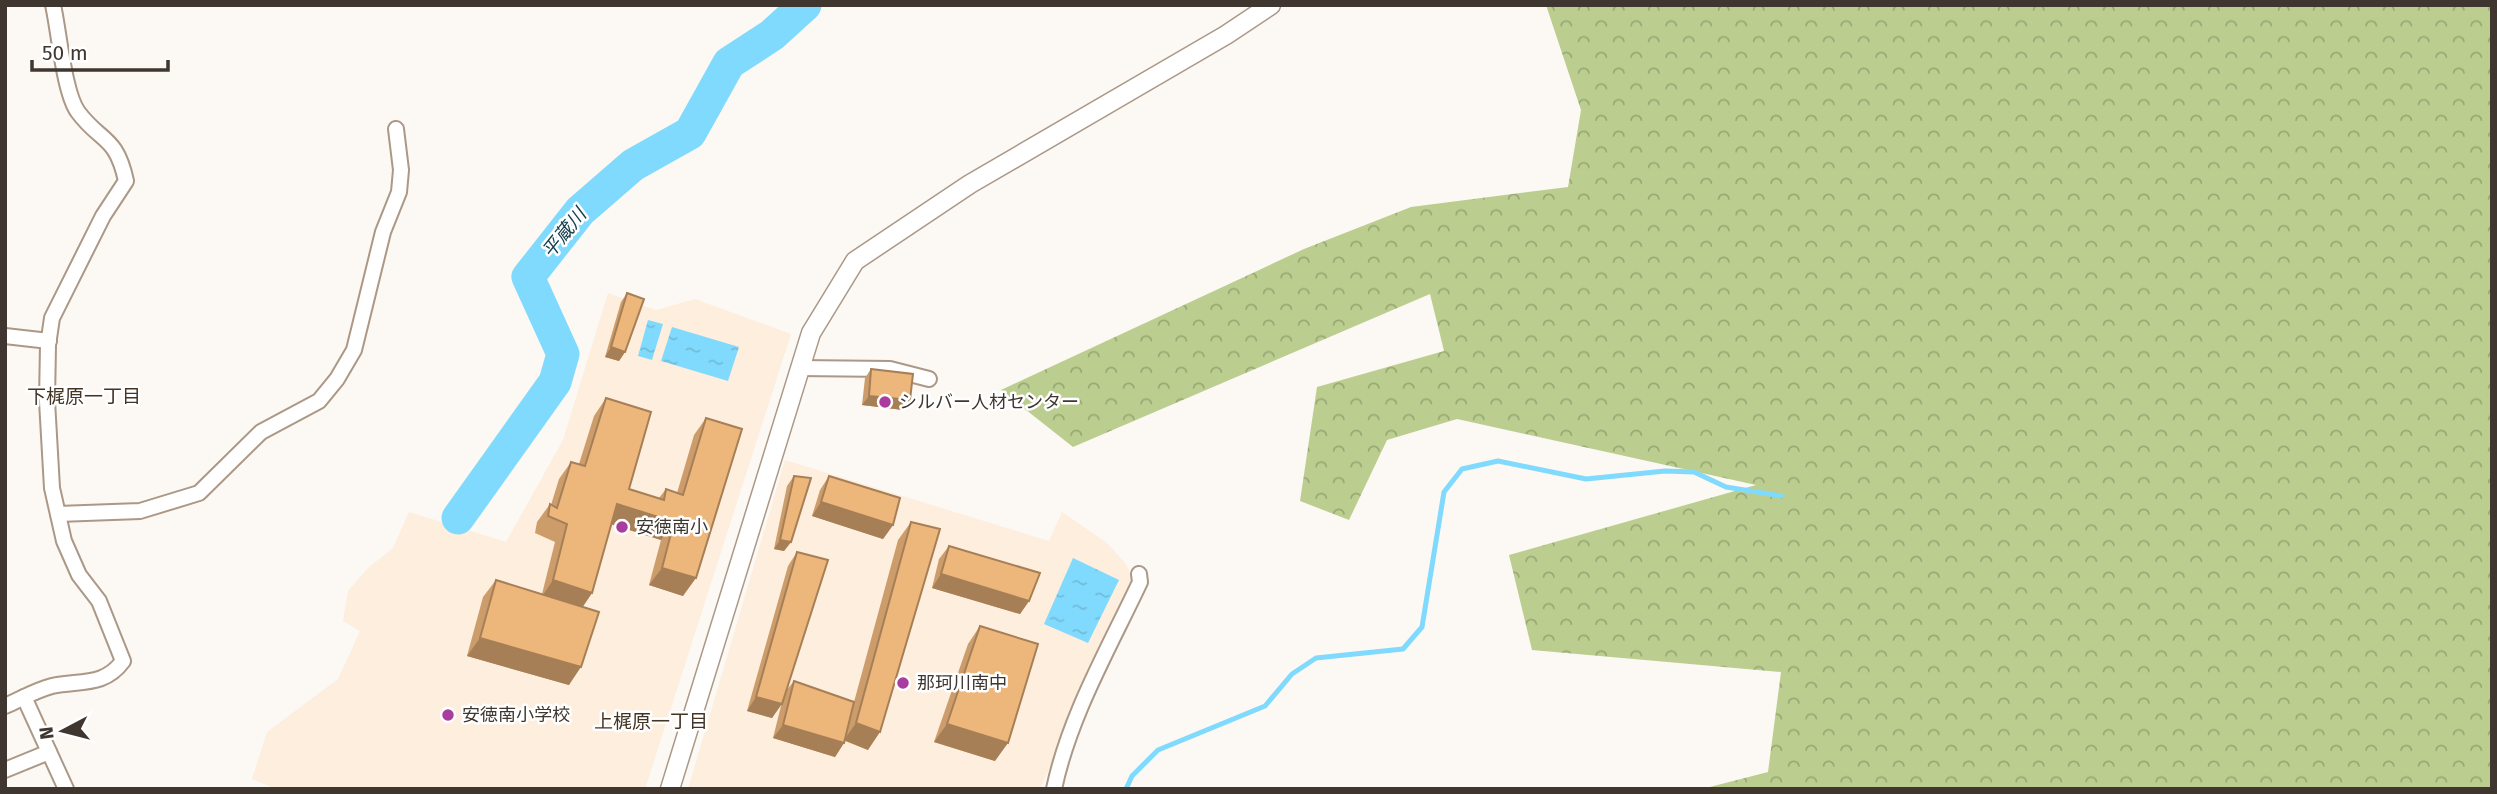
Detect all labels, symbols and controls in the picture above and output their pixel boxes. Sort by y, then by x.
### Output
scale bar [32,28,168,72]
text: 50 m [42,40,88,66]
water label: 平蔵川 [537,202,592,262]
district label: 下梶原一丁目 [27,385,141,408]
place label: シルバー人材センター [899,391,1079,413]
marker: シルバー人材センター [877,394,893,410]
place label: 安徳南小 [636,516,708,538]
marker: 安徳南小 [614,519,630,535]
place label: 那珂川南中 [917,672,1007,694]
marker: 那珂川南中 [895,675,911,691]
north arrow [28,696,98,766]
place label: 安徳南小学校 [462,704,570,726]
marker: 安徳南小学校 [440,707,456,723]
district label: 上梶原一丁目 [594,710,708,733]
text: N [34,725,59,741]

